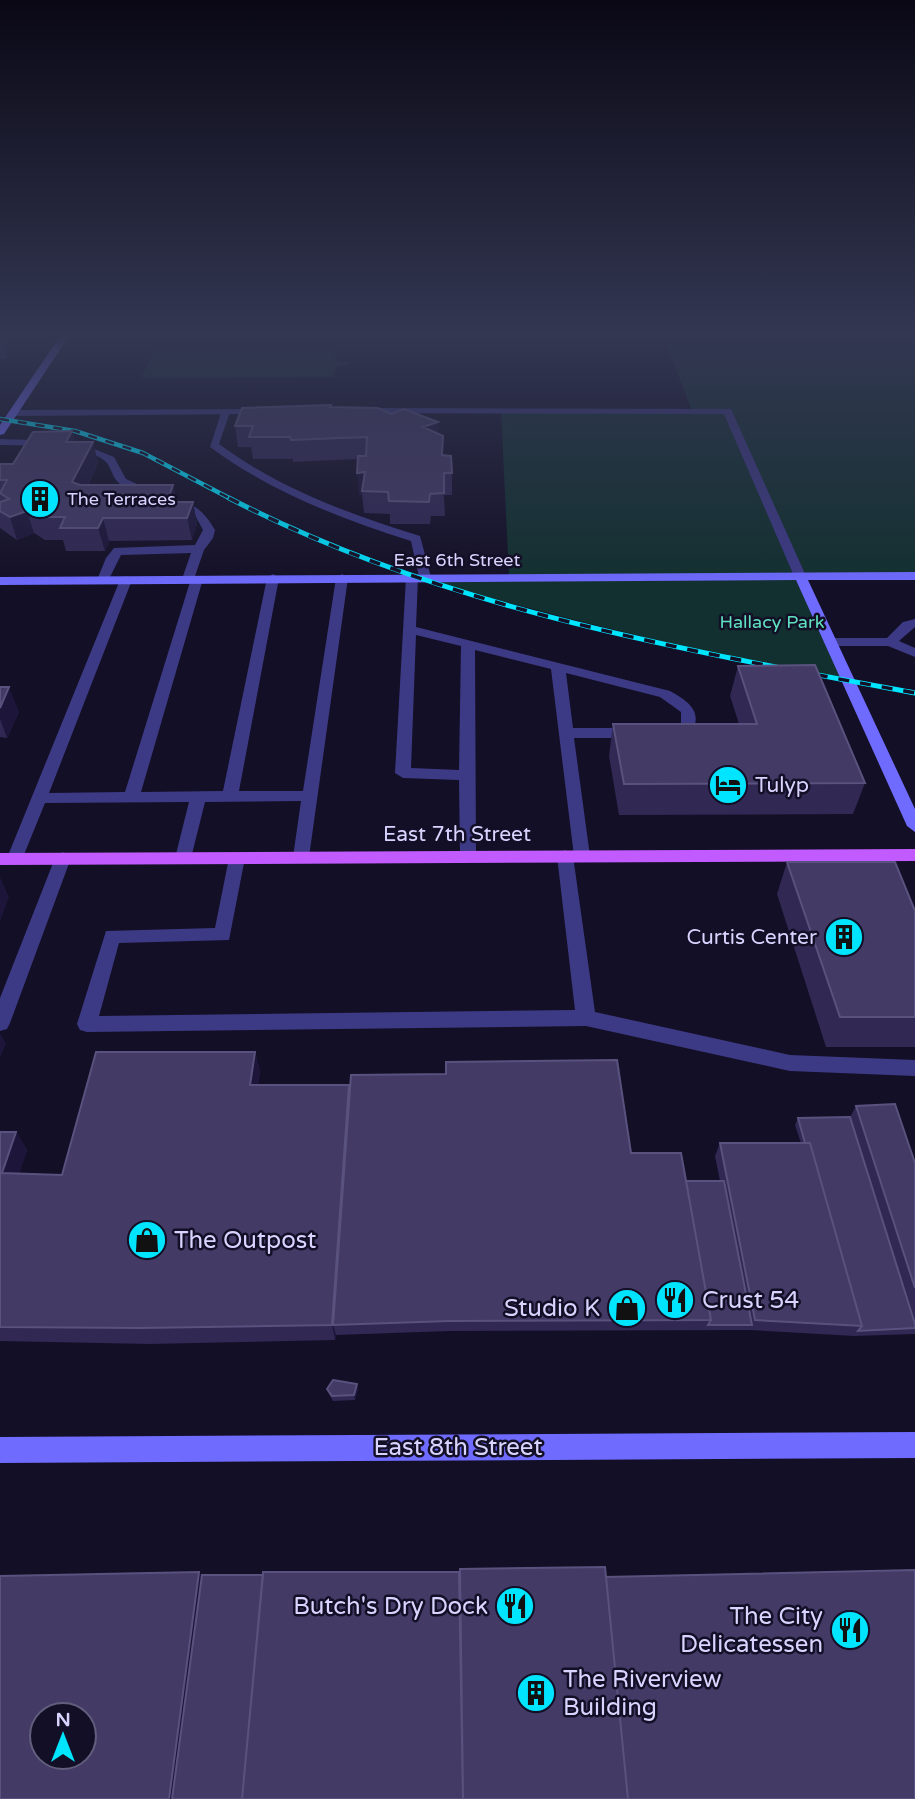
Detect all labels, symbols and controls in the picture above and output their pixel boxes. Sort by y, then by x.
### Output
building icon: The Terraces [19,478,61,520]
place label: The Terraces [67,488,176,510]
street label: East 6th Street [394,549,521,571]
park label: Hallacy Park [719,611,825,633]
hotel icon: Tulyp [707,764,749,806]
place label: Tulyp [755,773,809,798]
street label: East 7th Street [383,822,531,847]
building icon: Curtis Center [823,916,865,958]
place label: Curtis Center [687,925,817,950]
shop icon: The Outpost [126,1219,168,1261]
place label: The Outpost [174,1226,316,1255]
restaurant icon: Crust 54 [654,1279,696,1321]
place label: Crust 54 [702,1286,799,1315]
shop icon: Studio K [606,1287,648,1329]
place label: Studio K [504,1294,600,1323]
street label: East 8th Street [373,1433,543,1462]
restaurant icon: Butch's Dry Dock [494,1585,536,1627]
place label: Butch's Dry Dock [293,1592,488,1621]
place label: The City Delicatessen [680,1602,823,1659]
restaurant icon: The City Delicatessen [829,1609,871,1651]
place label: The Riverview Building [563,1665,721,1722]
building icon: The Riverview Building [515,1672,557,1714]
north arrow [28,1701,98,1771]
text: N [55,1709,71,1731]

